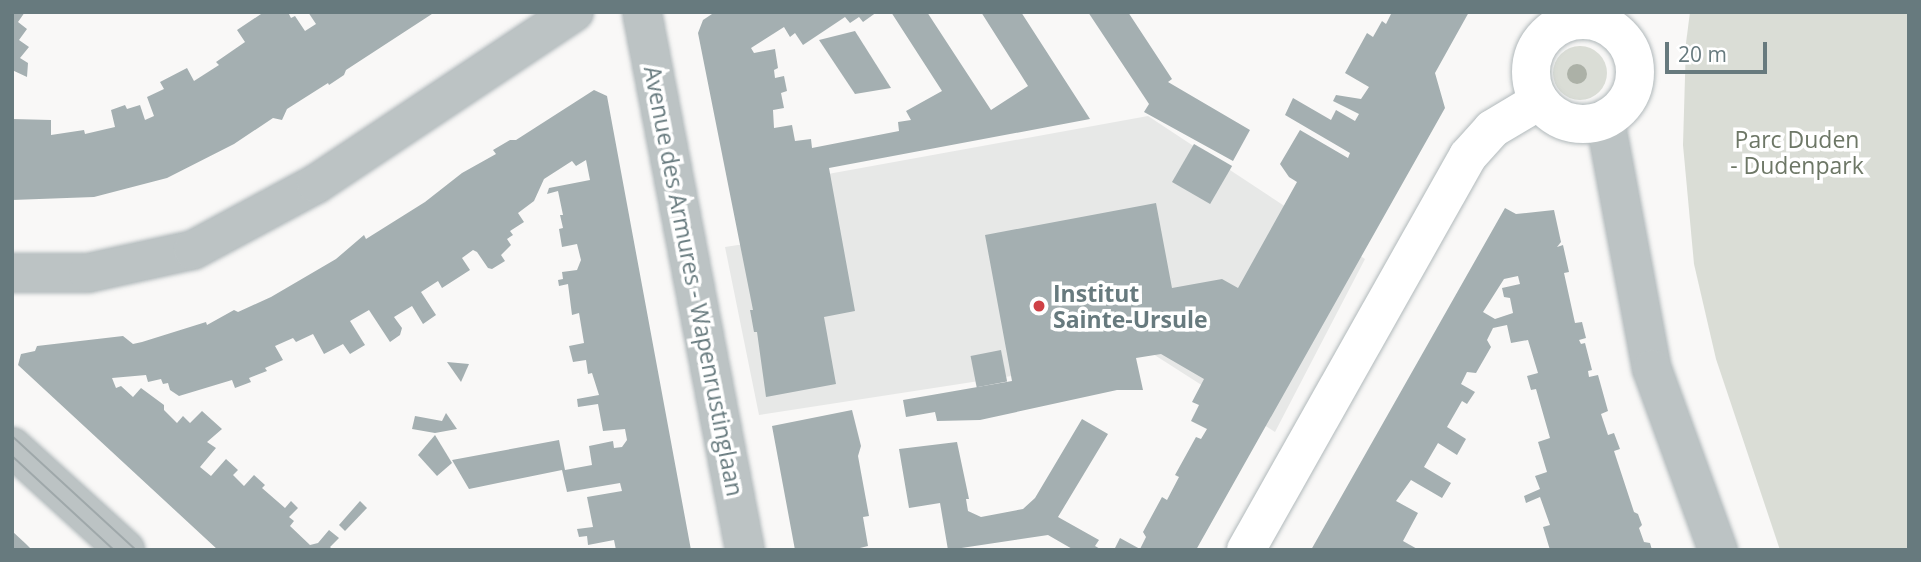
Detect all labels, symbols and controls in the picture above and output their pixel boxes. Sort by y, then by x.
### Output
scale bar [1669,28,1770,72]
text: 20 m [1678,40,1727,68]
street label: Avenue des Armures - Wapenrustinglaan [639,64,749,498]
park label: Parc Duden - Dudenpark [1730,125,1864,179]
place label: Institut Sainte-Ursule [1053,279,1208,333]
marker: Institut Sainte-Ursule [1031,298,1047,314]

